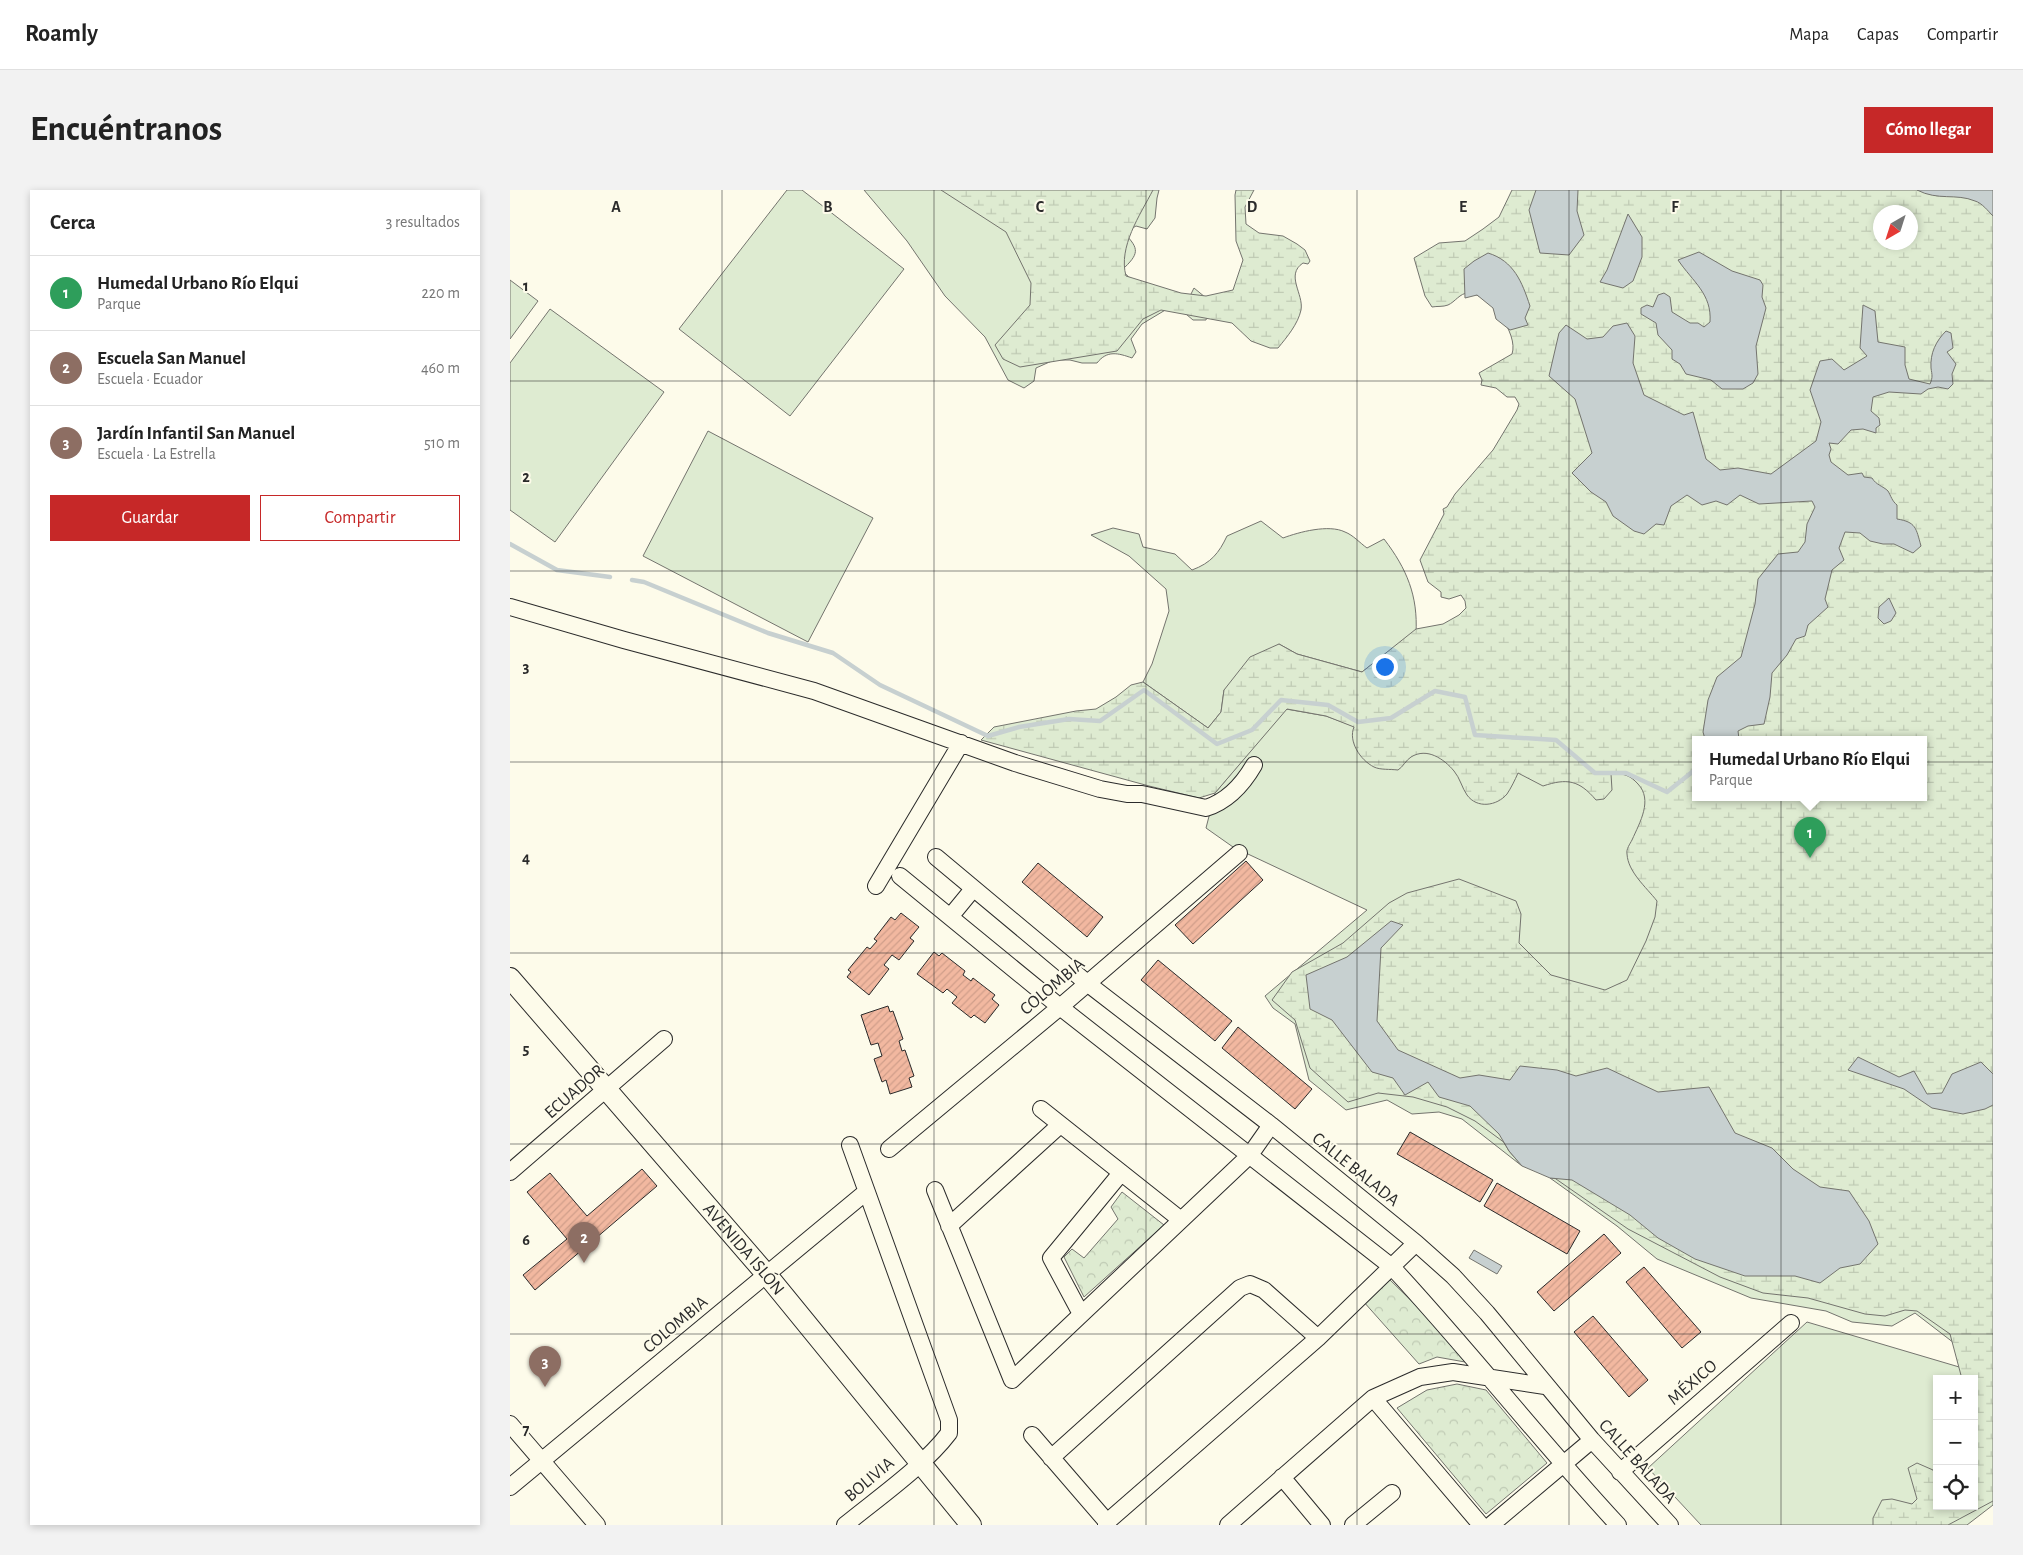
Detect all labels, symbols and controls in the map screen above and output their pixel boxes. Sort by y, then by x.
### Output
text: Roamly [25,22,98,46]
text: Mapa [1789,26,1829,44]
text: Capas [1857,26,1899,44]
text: Compartir [1927,26,1998,44]
button: Cómo llegar [1864,107,1993,153]
text: Encuéntranos [30,112,222,147]
text: A [611,199,621,215]
text: B [823,199,833,215]
text: C [1036,199,1045,215]
text: D [1247,199,1258,215]
text: E [1459,199,1467,215]
text: F [1671,199,1679,215]
north arrow [1873,205,1918,250]
text: Cerca [50,212,96,233]
text: 3 resultados [386,214,460,230]
text: Humedal Urbano Río Elqui [97,274,299,293]
text: 1 [523,278,529,294]
text: 1 [63,285,69,301]
text: 220 m [422,285,460,301]
text: Parque [97,296,141,312]
text: Escuela San Manuel [97,349,246,368]
text: 2 [62,360,70,376]
text: 460 m [421,360,460,376]
text: Escuela · Ecuador [97,371,203,387]
text: Jardín Infantil San Manuel [97,424,295,443]
text: 3 [63,435,69,451]
text: 510 m [424,435,460,451]
text: Escuela · La Estrella [97,446,216,462]
text: 2 [522,469,530,485]
button: Guardar [50,495,250,541]
button: Compartir [260,495,460,541]
your location [1372,654,1398,680]
text: 3 [523,659,530,675]
popup [1692,736,1927,801]
text: Humedal Urbano Río Elqui [1709,750,1910,769]
text: Parque [1709,772,1753,788]
pin: 1 [1794,817,1826,858]
text: 4 [522,850,530,866]
street label: COLOMBIA [1017,954,1089,1019]
text: 5 [523,1041,530,1057]
street label: ECUADOR [542,1061,608,1122]
street label: CALLE BALADA [1308,1129,1403,1211]
street label: AVENIDA ISLÓN [699,1200,787,1299]
pin: 2 [568,1222,600,1263]
text: 6 [522,1232,530,1248]
street label: COLOMBIA [640,1292,712,1357]
pin: 3 [529,1346,561,1387]
street label: MÉXICO [1663,1354,1721,1409]
map controls [1933,1375,1978,1510]
button: + [1933,1375,1978,1420]
street label: CALLE BALADA [1595,1416,1680,1508]
button: − [1933,1420,1978,1465]
text: 7 [523,1422,530,1438]
street label: BOLIVIA [841,1454,898,1505]
button: locate [1933,1465,1978,1510]

